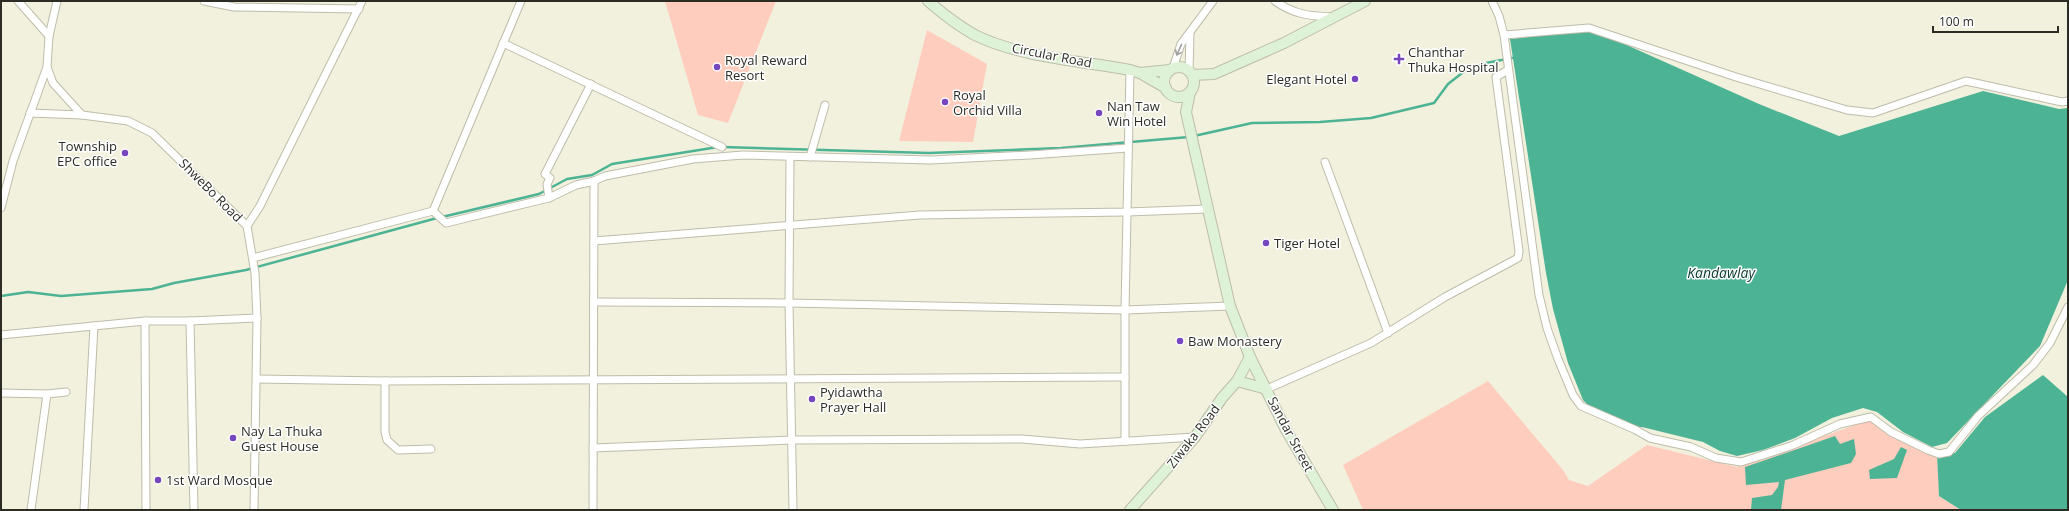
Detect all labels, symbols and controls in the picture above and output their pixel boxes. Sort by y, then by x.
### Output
scale bar [1933,8,2058,34]
text: 100 m [1939,13,1974,30]
street label: Circular Road [1010,38,1094,72]
one-way arrow [1175,43,1182,55]
place label: Chanthar Thuka Hospital [1408,43,1499,76]
place label: Royal Reward Resort [725,51,807,84]
marker: Chanthar Thuka Hospital [1393,53,1405,65]
marker: Royal Reward Resort [712,62,722,72]
place label: Elegant Hotel [1266,70,1347,88]
marker: Elegant Hotel [1350,74,1360,84]
place label: Royal Orchid Villa [953,86,1022,119]
marker: Royal Orchid Villa [940,97,950,107]
place label: Nan Taw Win Hotel [1107,97,1166,130]
marker: Nan Taw Win Hotel [1094,108,1104,118]
place label: Township EPC office [57,137,117,170]
marker: Township EPC office [120,148,130,158]
street label: ShweBo Road [175,154,247,226]
place label: Tiger Hotel [1274,234,1340,252]
marker: Tiger Hotel [1261,238,1271,248]
water label: Kandawlay [1687,263,1756,282]
place label: Baw Monastery [1188,332,1282,350]
marker: Baw Monastery [1175,336,1185,346]
place label: Pyidawtha Prayer Hall [820,383,886,416]
street label: Sandar Street [1264,393,1318,475]
marker: Pyidawtha Prayer Hall [807,394,817,404]
street label: Ziwaka Road [1162,400,1224,472]
place label: Nay La Thuka Guest House [241,422,322,455]
marker: Nay La Thuka Guest House [228,433,238,443]
place label: 1st Ward Mosque [166,471,272,489]
marker: 1st Ward Mosque [153,475,163,485]

